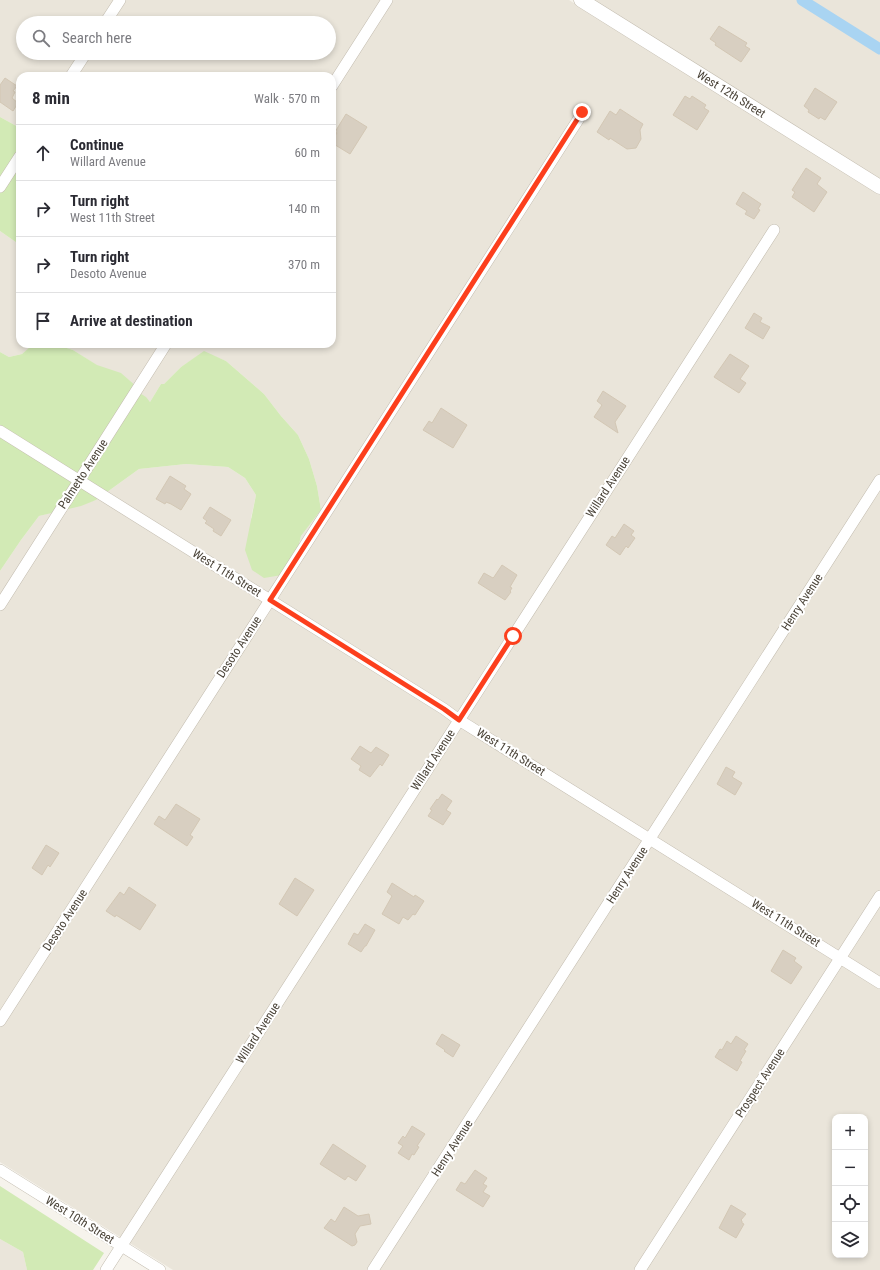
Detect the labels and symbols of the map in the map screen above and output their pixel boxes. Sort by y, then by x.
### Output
street label: West 12th Street [694,67,768,121]
route end [573,103,591,121]
street label: Palmetto Avenue [55,436,111,511]
street label: Willard Avenue [583,454,633,520]
street label: West 11th Street [190,546,264,600]
street label: Henry Avenue [778,571,826,633]
street label: Desoto Avenue [214,613,264,680]
route start [504,627,522,645]
street label: West 11th Street [474,725,548,779]
street label: Willard Avenue [408,727,458,793]
street label: Henry Avenue [603,844,651,906]
street label: Desoto Avenue [40,886,90,953]
street label: West 11th Street [749,896,823,950]
street label: Willard Avenue [233,1000,283,1066]
street label: Prospect Avenue [732,1045,788,1120]
street label: Henry Avenue [428,1117,476,1179]
street label: West 10th Street [43,1193,117,1247]

